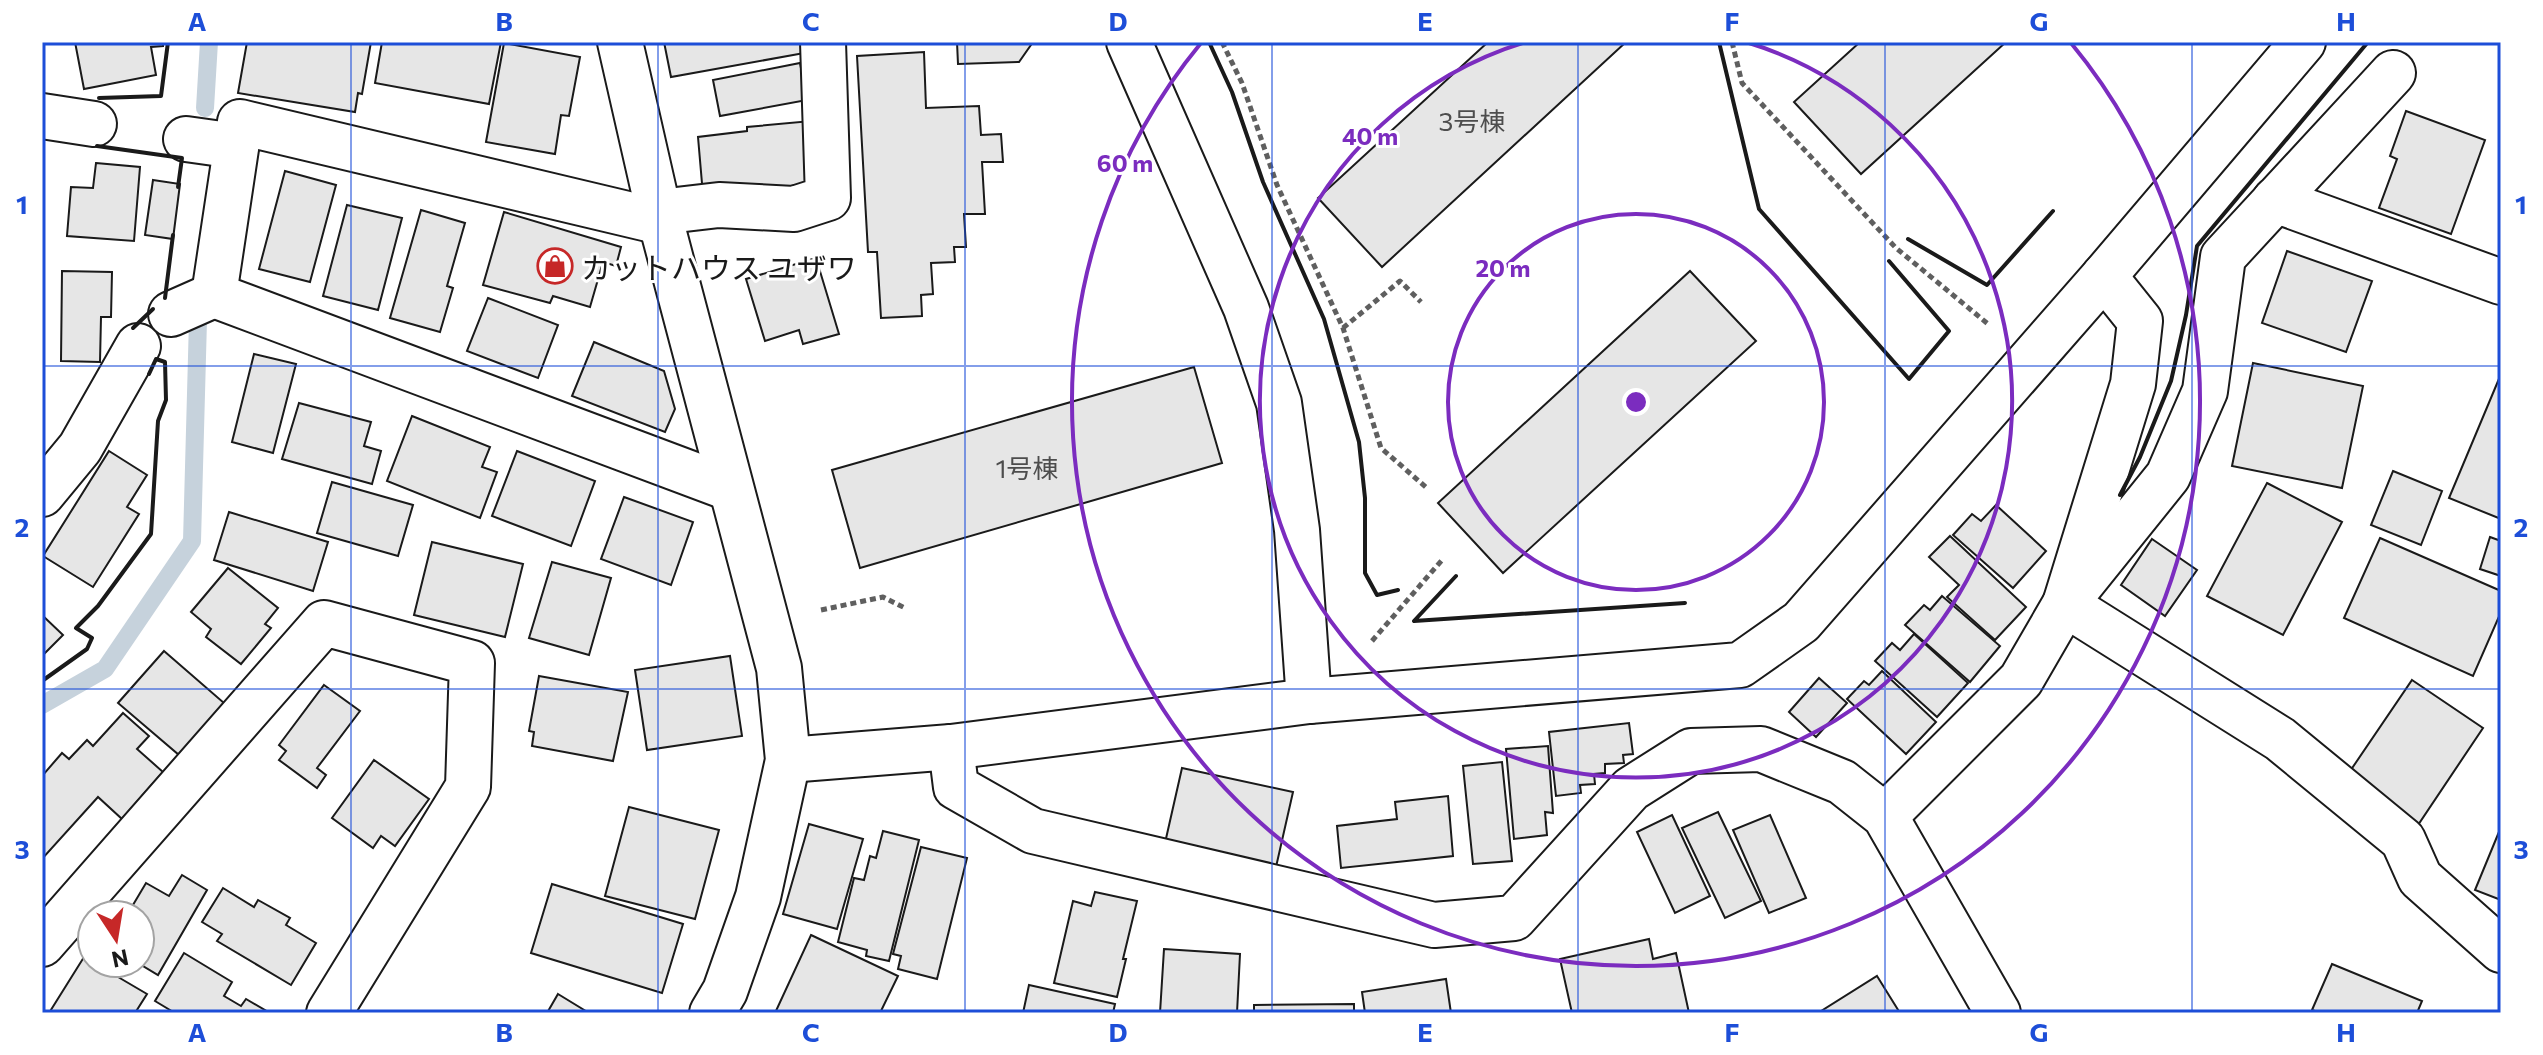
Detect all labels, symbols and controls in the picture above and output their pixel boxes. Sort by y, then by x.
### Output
text: A [188,5,207,36]
text: B [495,5,513,36]
text: C [802,5,820,36]
text: D [1108,5,1128,36]
text: E [1417,5,1433,36]
text: F [1724,5,1740,36]
text: G [2030,5,2048,36]
text: H [2336,5,2356,36]
house number: 3号棟 [1439,105,1505,136]
text: 40 m [1342,121,1398,150]
text: 60 m [1097,148,1153,177]
text: 1 [16,188,28,219]
text: 1 [2515,188,2527,219]
shop icon: カットハウス ユザワ [536,247,574,285]
place label: カットハウス ユザワ [581,248,857,285]
text: 20 m [1476,253,1530,282]
centre of rings [1622,388,1650,416]
house number: 1号棟 [995,452,1059,483]
text: 2 [15,511,29,542]
text: 2 [2514,511,2528,542]
text: 3 [14,833,30,864]
text: 3 [2513,833,2529,864]
north arrow [76,899,156,979]
text: N [109,944,131,974]
text: A [188,1016,207,1047]
text: B [495,1016,513,1047]
text: C [802,1016,820,1047]
text: D [1108,1016,1128,1047]
text: E [1417,1016,1433,1047]
text: F [1724,1016,1740,1047]
text: G [2030,1016,2048,1047]
text: H [2336,1016,2356,1047]

